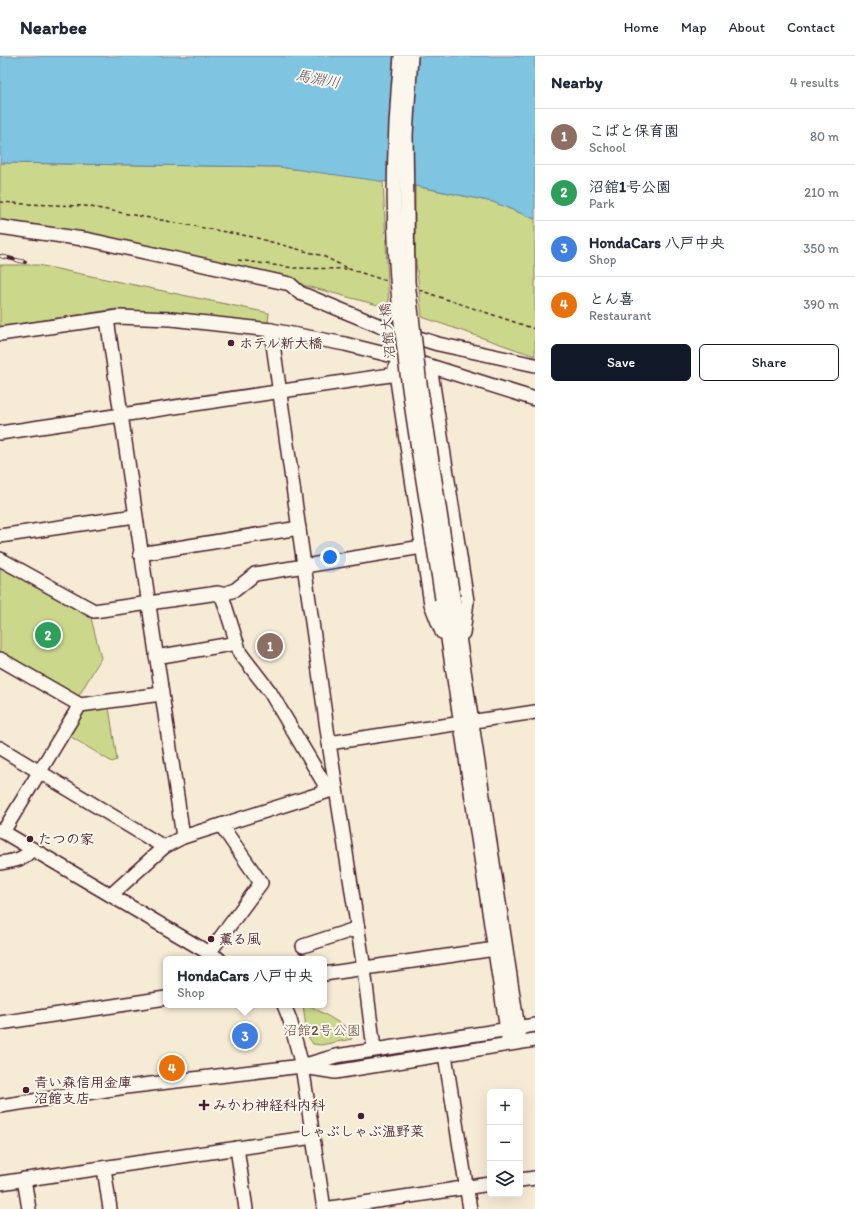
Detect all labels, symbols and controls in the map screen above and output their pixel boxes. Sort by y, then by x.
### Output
text: Nearbee [20,16,87,39]
text: Home [624,19,659,36]
text: Map [681,19,707,36]
text: About [729,19,765,36]
text: Contact [787,19,835,36]
water label: 馬淵川 [294,66,342,92]
text: Nearby [551,72,603,92]
text: 4 results [790,75,839,90]
text: こばと保育園 [589,122,679,140]
text: 1 [561,129,567,144]
text: 80 m [810,129,839,144]
text: School [589,140,626,155]
text: 沼舘1号公園 [589,178,671,196]
text: 2 [561,185,567,200]
text: 210 m [804,185,839,200]
text: Park [589,196,615,211]
text: HondaCars 八戸中央 [589,234,724,252]
text: 3 [560,241,568,256]
text: 350 m [803,241,839,256]
text: Shop [589,252,616,267]
text: とん喜 [589,290,634,308]
text: 4 [560,297,568,312]
text: 390 m [803,297,839,312]
street label: 沼館大橋 [376,302,399,360]
text: Restaurant [589,308,651,323]
place label: ホテル新大橋 [239,335,322,352]
marker: ホテル新大橋 [226,338,236,348]
button: Save [551,344,691,381]
button: Share [699,344,839,381]
your location [320,547,340,567]
pin: 2 [35,620,61,650]
pin: 1 [257,631,283,661]
place label: たつの家 [38,831,94,848]
marker: たつの家 [25,834,35,844]
place label: 薫る風 [219,931,261,948]
marker: 薫る風 [206,934,216,944]
popup [163,956,327,1008]
text: HondaCars 八戸中央 [177,967,313,985]
text: Shop [177,985,205,1000]
pin: 3 [232,1021,258,1051]
park label: 沼館2号公園 [283,1022,361,1039]
pin: 4 [159,1053,185,1083]
place label: 青い森信用金庫 沼館支店 [34,1074,132,1107]
marker: 青い森信用金庫 沼館支店 [21,1085,31,1095]
map controls [487,1089,523,1197]
button: + [487,1089,523,1125]
place label: みかわ神経科内科 [213,1097,326,1114]
marker: みかわ神経科内科 [198,1099,210,1111]
marker: しゃぶしゃぶ温野菜 [356,1111,366,1121]
place label: しゃぶしゃぶ温野菜 [298,1123,424,1140]
button: − [487,1125,523,1161]
button: layers [487,1161,523,1197]

